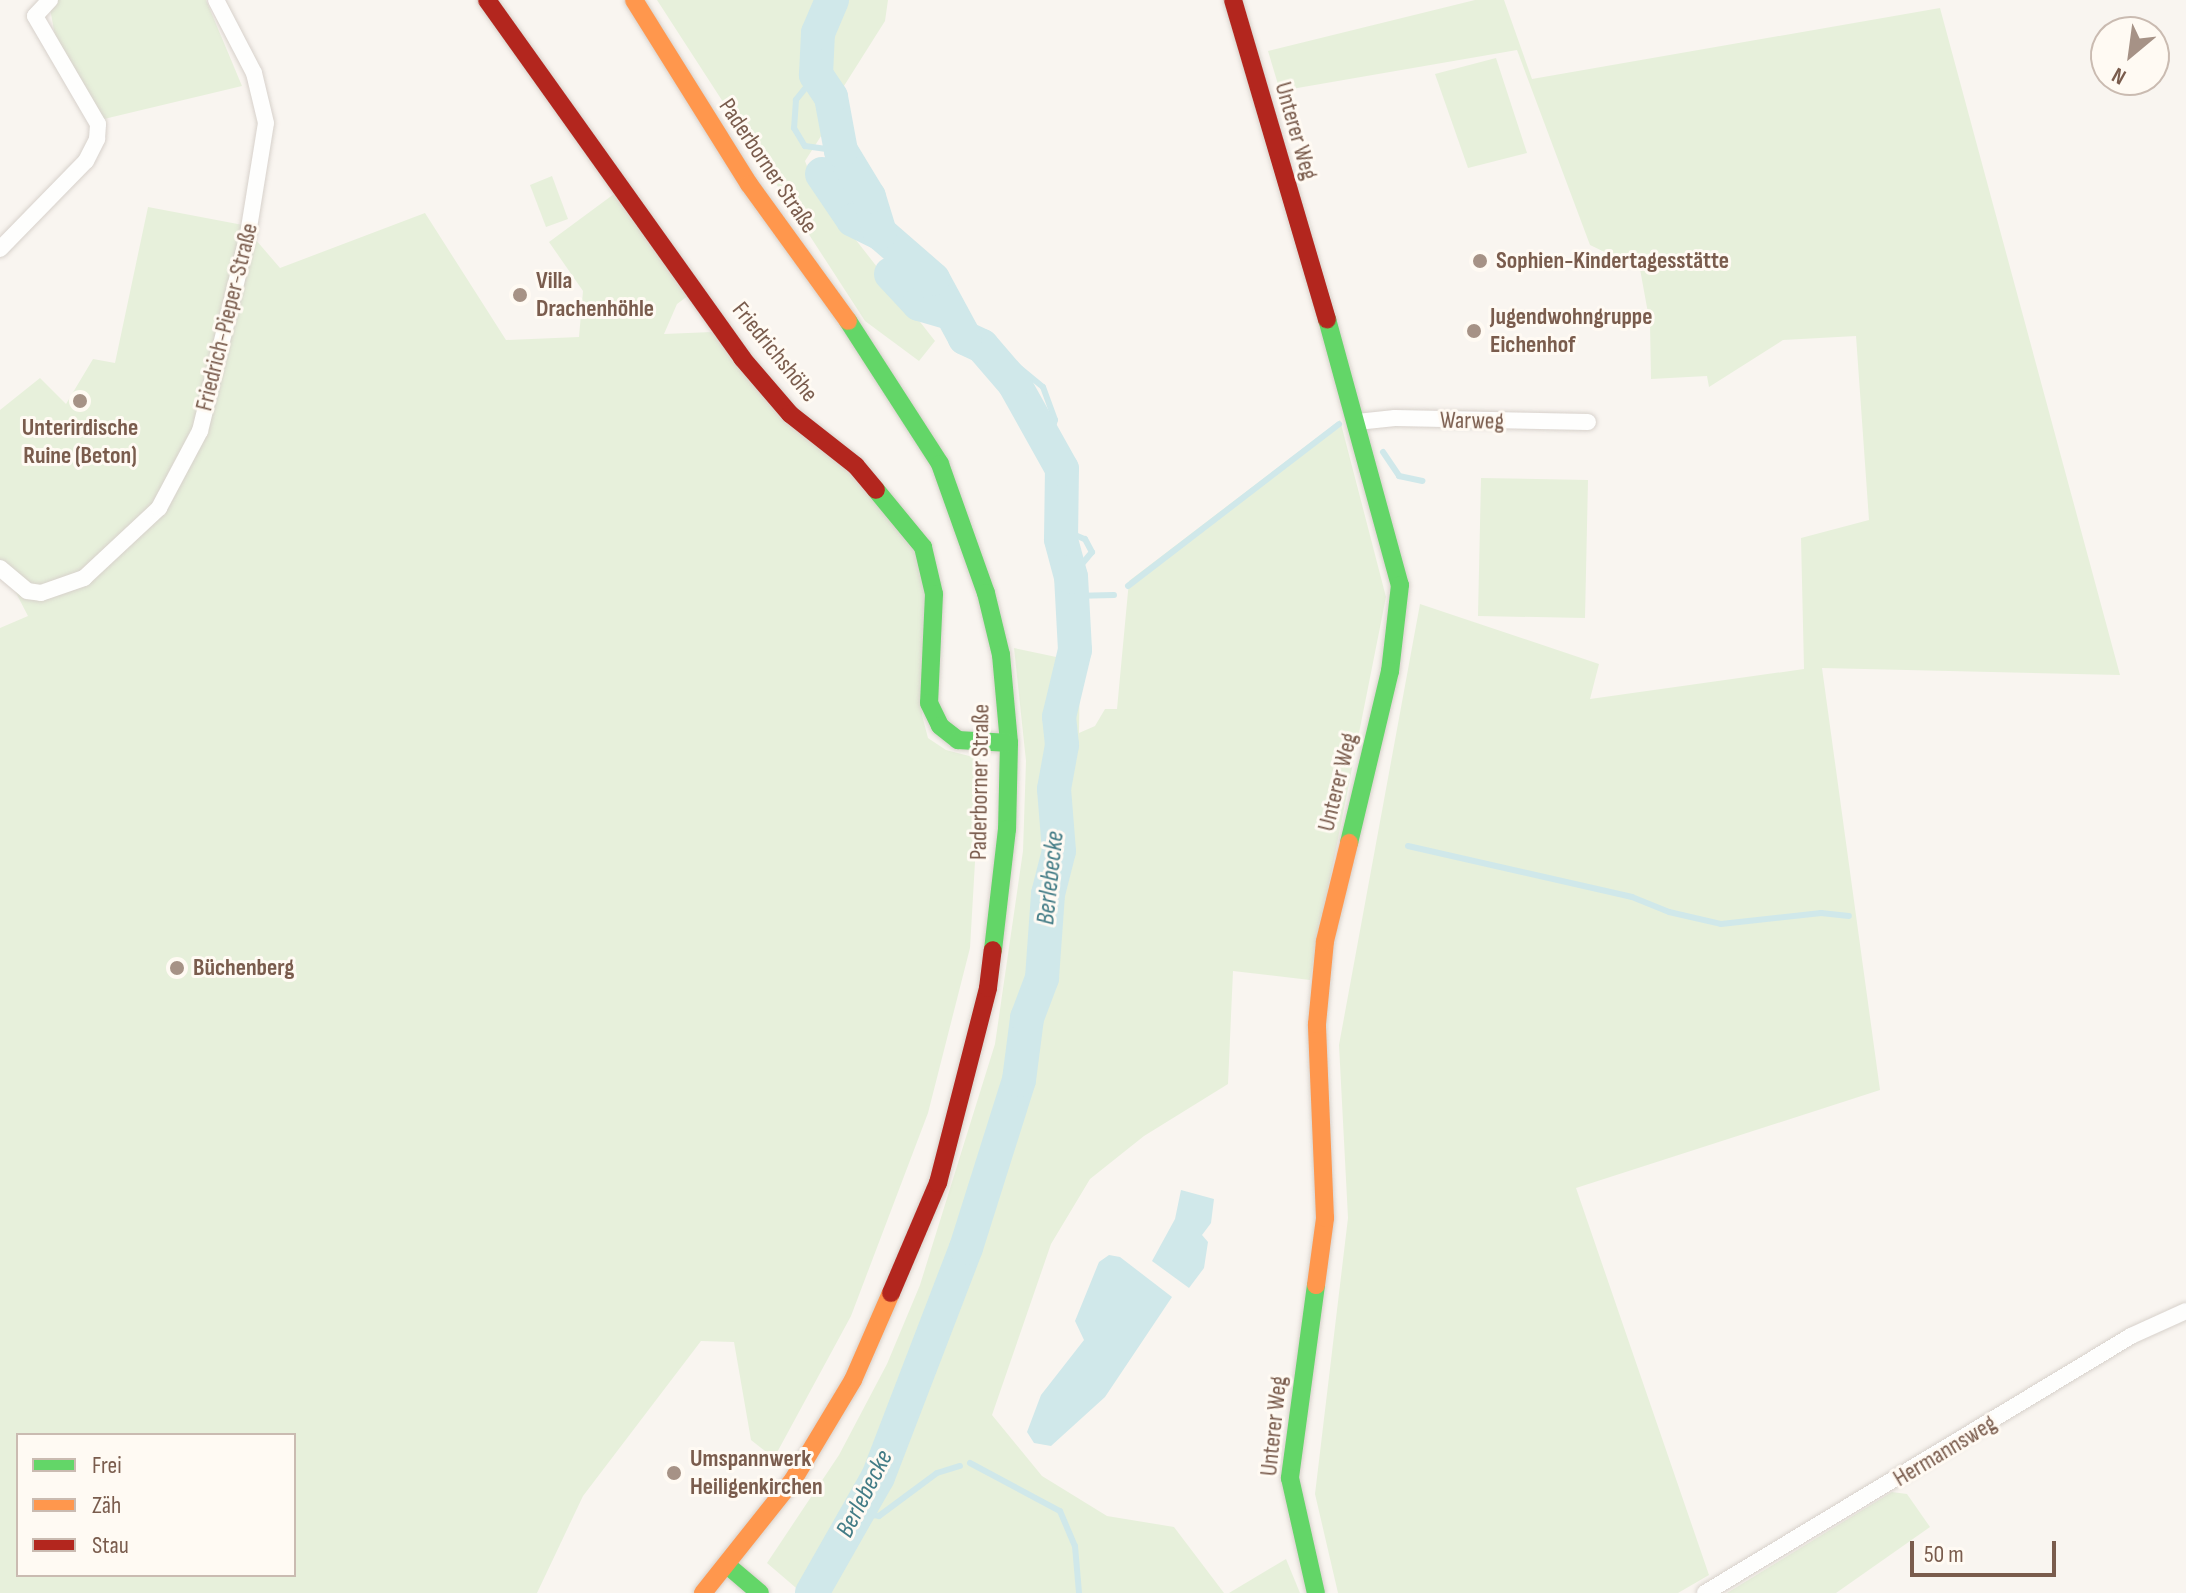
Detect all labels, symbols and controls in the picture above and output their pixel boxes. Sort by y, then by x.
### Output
north arrow [2090,16,2170,96]
text: N [2107,61,2131,90]
street label: Unterer Weg [1268,79,1324,183]
street label: Paderborner Straße [712,93,824,239]
street label: Friedrich-Pieper-Straße [190,220,264,414]
place label: Sophien-Kindertagesstätte [1496,247,1729,275]
marker: Sophien-Kindertagesstätte [1471,252,1489,270]
place label: Villa Drachenhöhle [536,267,654,323]
marker: Villa Drachenhöhle [511,286,529,304]
street label: Friedrichshöhe [726,296,824,408]
place label: Jugendwohngruppe Eichenhof [1490,303,1652,359]
marker: Jugendwohngruppe Eichenhof [1465,322,1483,340]
marker: Unterirdische Ruine (Beton) [71,392,89,410]
street label: Warweg [1440,406,1504,436]
place label: Unterirdische Ruine (Beton) [22,414,138,470]
street label: Paderborner Straße [964,704,996,860]
street label: Unterer Weg [1312,730,1364,834]
water label: Berlebecke [1031,830,1071,926]
place label: Büchenberg [193,954,294,982]
marker: Büchenberg [168,959,186,977]
street label: Unterer Weg [1254,1375,1294,1477]
street label: Hermannsweg [1888,1409,2002,1493]
legend [16,1433,296,1577]
place label: Umspannwerk Heiligenkirchen [690,1445,823,1501]
water label: Berlebecke [830,1445,900,1543]
text: Frei [92,1451,122,1480]
marker: Umspannwerk Heiligenkirchen [665,1464,683,1482]
text: Zäh [92,1491,121,1520]
scale bar [1914,1525,2060,1575]
text: Stau [92,1531,129,1560]
text: 50 m [1924,1540,1964,1569]

